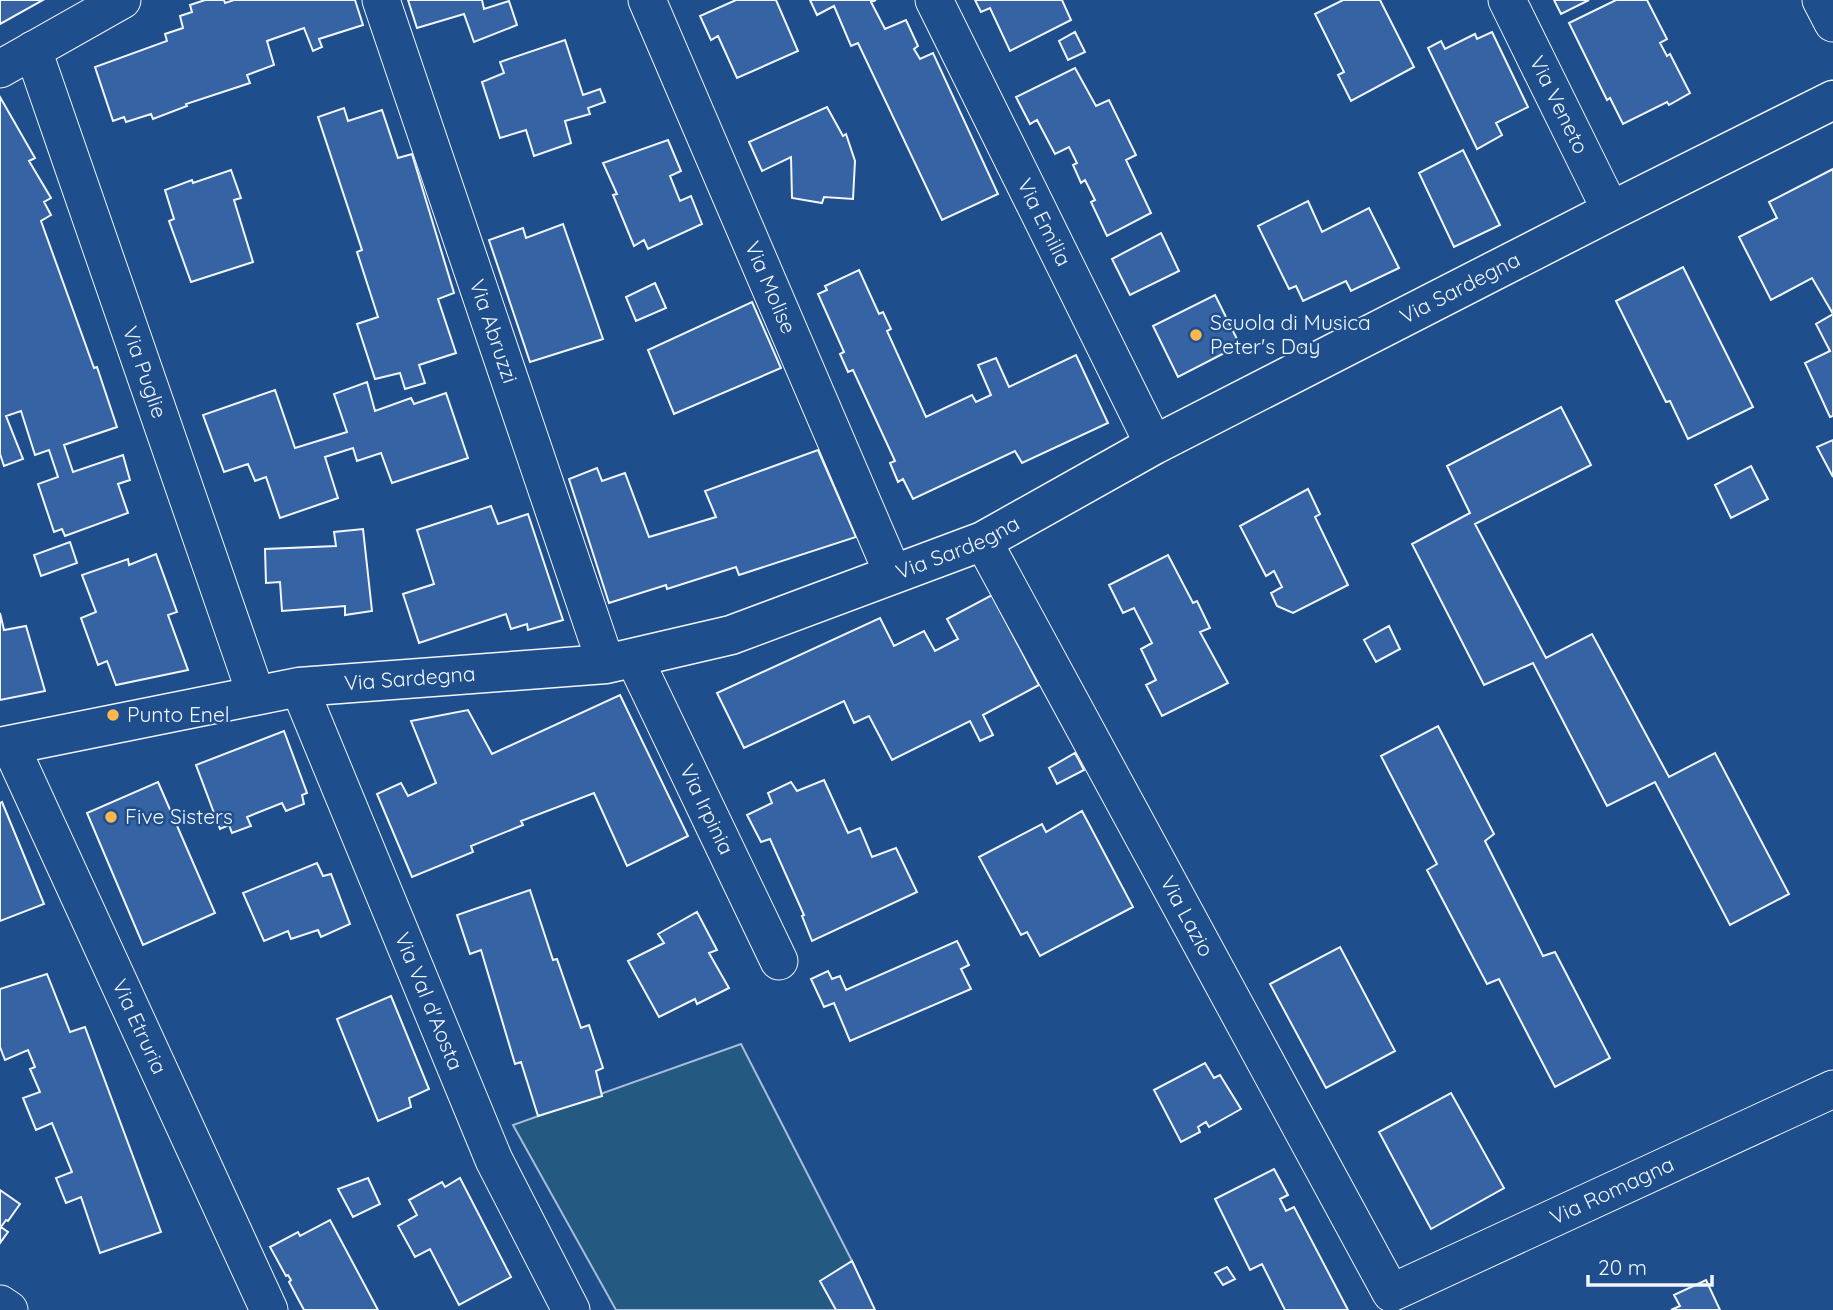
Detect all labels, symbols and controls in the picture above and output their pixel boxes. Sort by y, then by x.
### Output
street label: Via Veneto [1525,51,1595,158]
street label: Via Emilia [1012,174,1077,270]
street label: Via Molise [740,237,802,337]
street label: Via Sardegna [1395,246,1524,329]
street label: Via Abruzzi [465,276,524,386]
place label: Scuola di Musica Peter's Day [1210,309,1371,359]
street label: Via Puglie [117,323,173,421]
marker: Scuola di Musica Peter's Day [1188,327,1204,343]
street label: Via Sardegna [892,509,1023,584]
street label: Via Sardegna [343,660,476,696]
place label: Punto Enel [127,701,230,727]
marker: Punto Enel [105,707,121,723]
street label: Via Irpinia [675,760,740,858]
place label: Five Sisters [125,803,233,829]
marker: Five Sisters [103,809,119,825]
street label: Via Lazio [1155,871,1220,961]
street label: Via Val d'Aosta [390,928,469,1074]
street label: Via Etruria [107,975,173,1078]
street label: Via Romagna [1546,1150,1678,1230]
scale bar [1588,1244,1712,1288]
text: 20 m [1598,1254,1647,1280]

